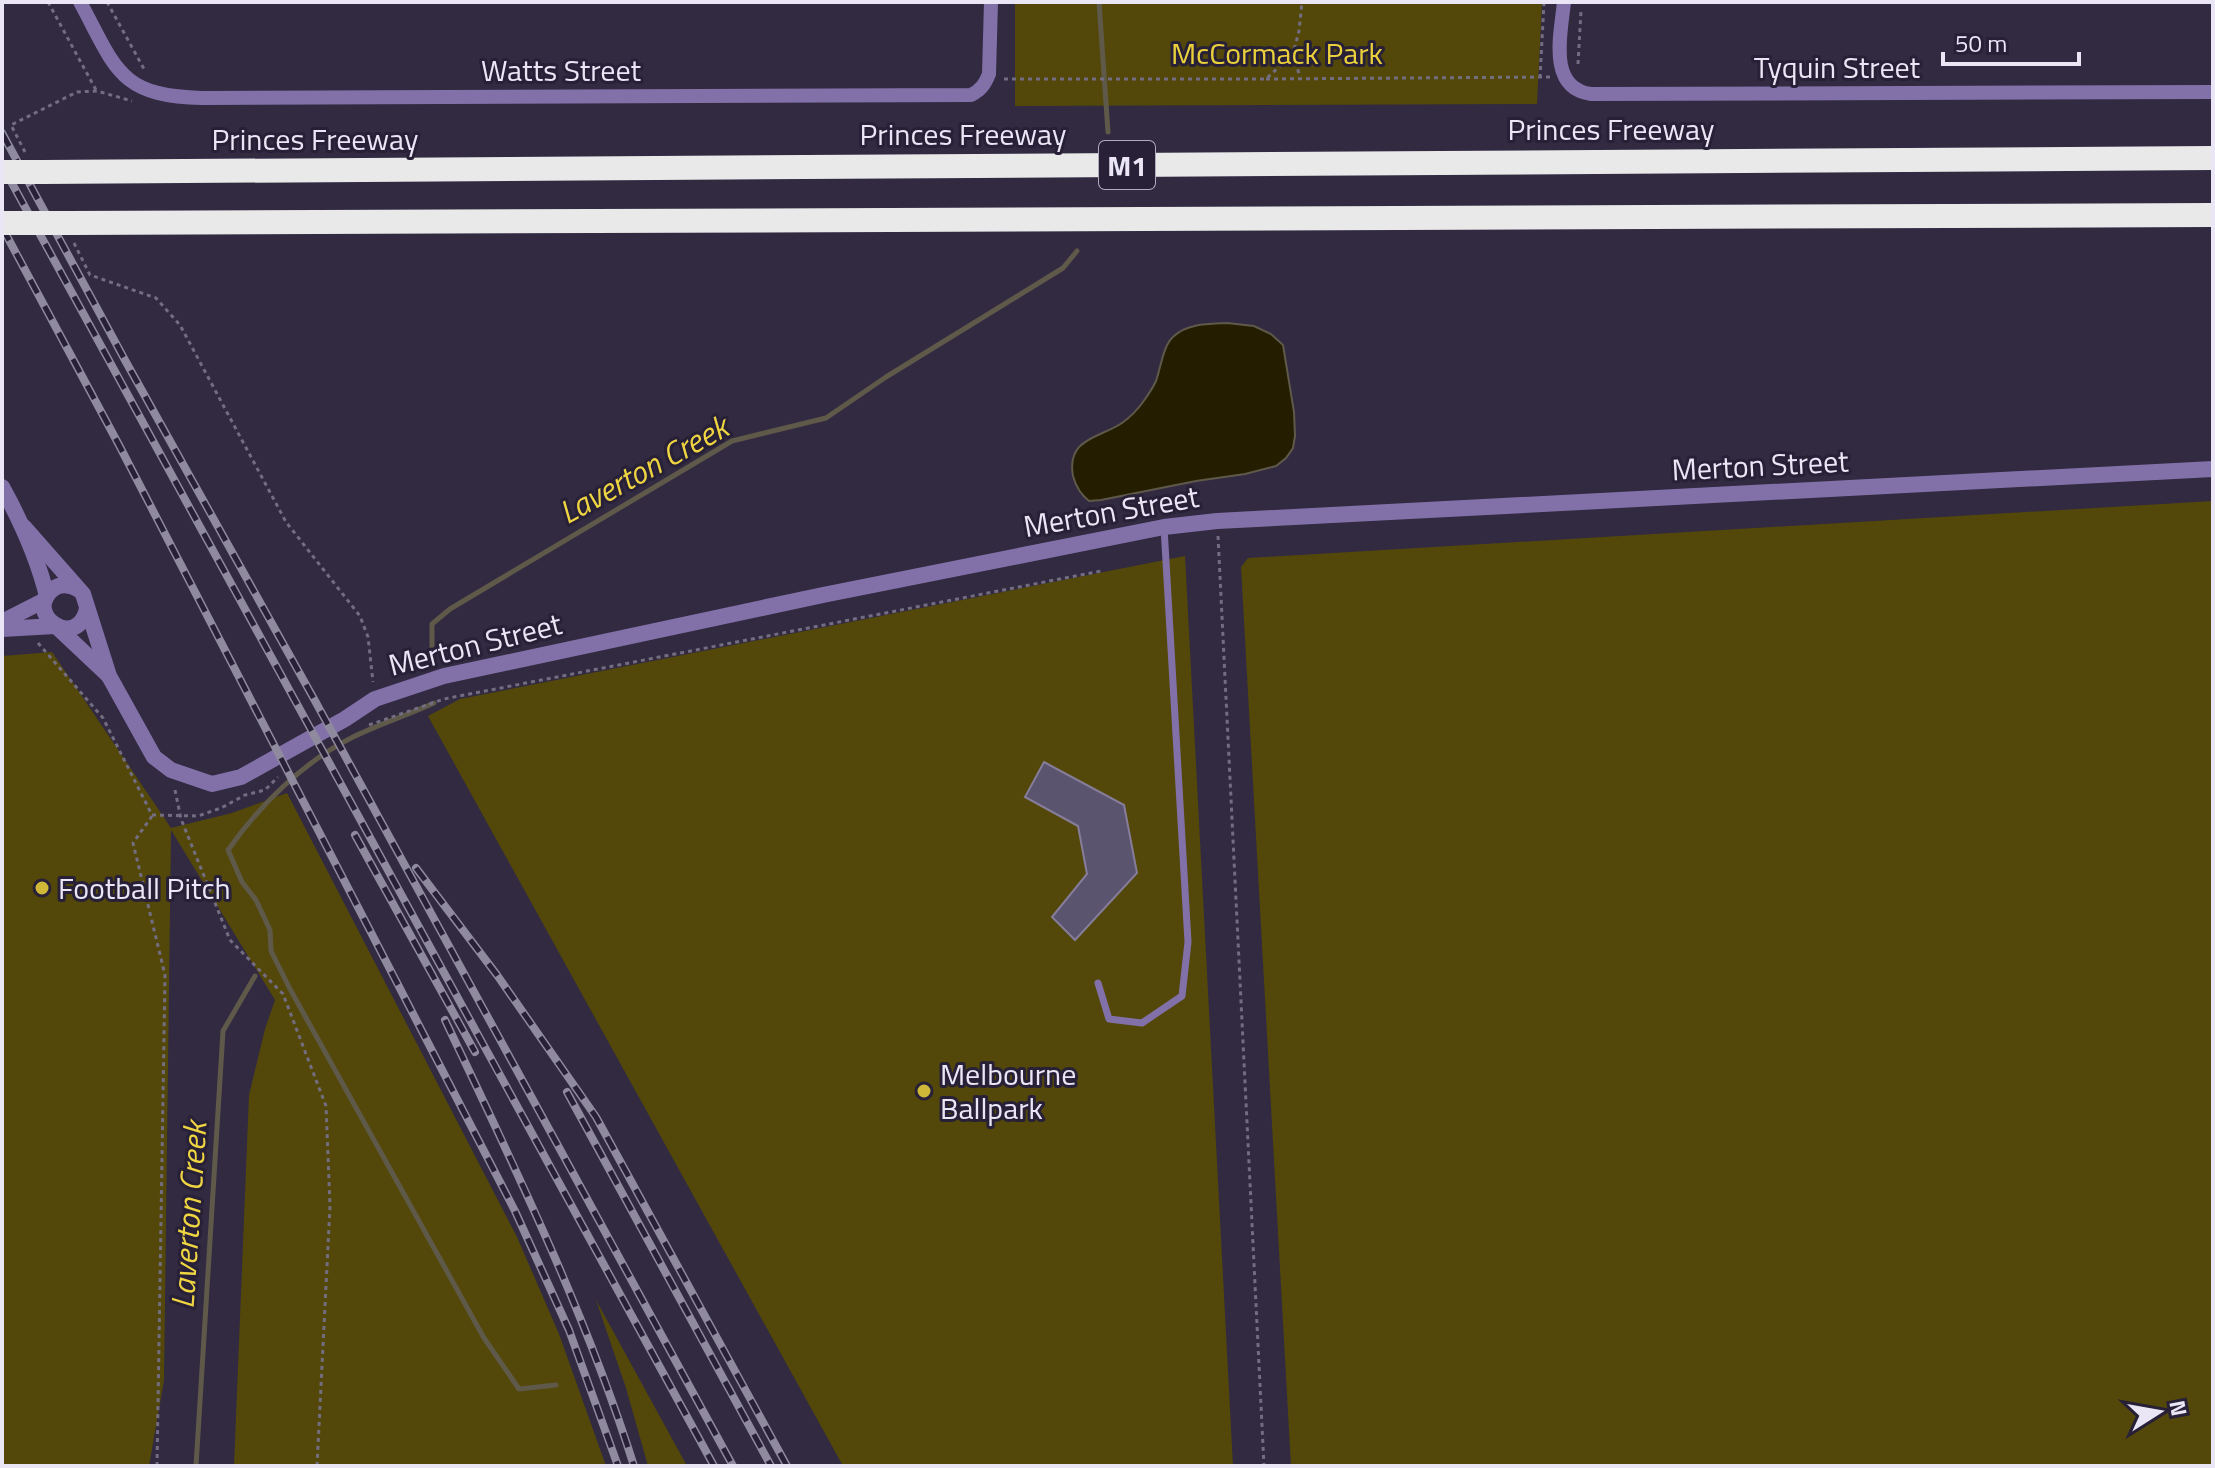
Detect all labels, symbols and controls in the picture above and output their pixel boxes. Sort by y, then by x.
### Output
scale bar [1943,16,2079,66]
text: 50 m [1955,25,2007,61]
park label: McCormack Park [1171,30,1383,76]
street label: Tyquin Street [1754,44,1921,90]
street label: Watts Street [481,47,642,93]
street label: Princes Freeway [1508,106,1714,152]
street label: Princes Freeway [860,111,1066,157]
street label: Princes Freeway [212,116,418,162]
road number: M1 [1099,141,1155,189]
water label: Laverton Creek [550,401,740,535]
street label: Merton Street [1670,437,1850,493]
street label: Merton Street [1020,473,1203,549]
street label: Merton Street [384,600,567,688]
place label: Football Pitch [58,865,231,911]
marker: Football Pitch [33,879,51,897]
place label: Melbourne Ballpark [940,1051,1076,1131]
marker: Melbourne Ballpark [915,1082,933,1100]
water label: Laverton Creek [158,1116,219,1310]
north arrow [2119,1372,2199,1452]
text: N [2160,1397,2197,1419]

